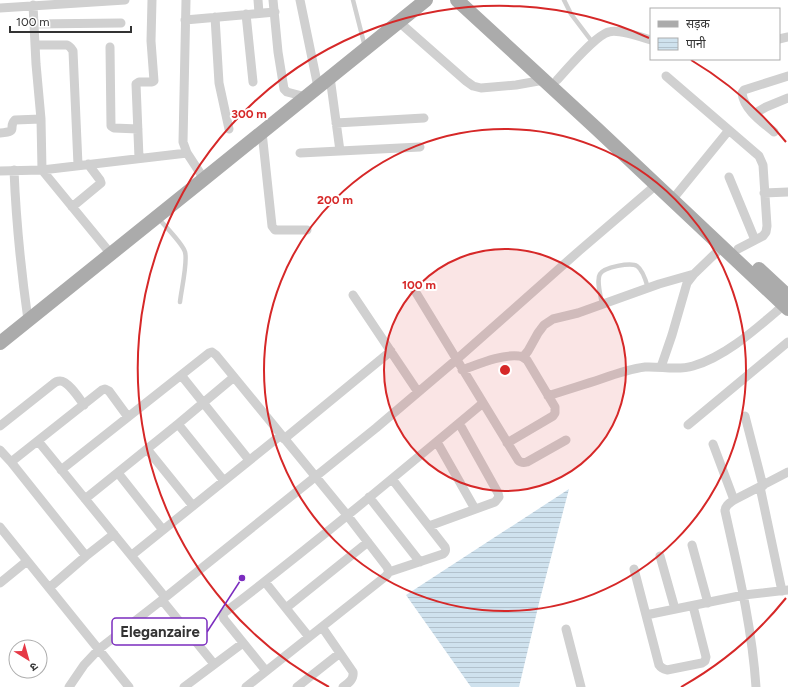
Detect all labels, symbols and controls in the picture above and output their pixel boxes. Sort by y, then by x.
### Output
scale bar [10,8,131,34]
legend [650,8,780,60]
text: 100 m [16,15,50,29]
text: सड़क [686,17,711,31]
text: पानी [686,36,707,51]
text: 300 m [231,107,267,121]
text: 200 m [317,193,353,207]
text: 100 m [402,278,436,292]
centre of rings [498,363,512,377]
callout: Eleganzaire [112,618,207,645]
text: Eleganzaire [120,623,200,641]
north arrow [8,639,48,679]
text: उ [27,659,40,674]

